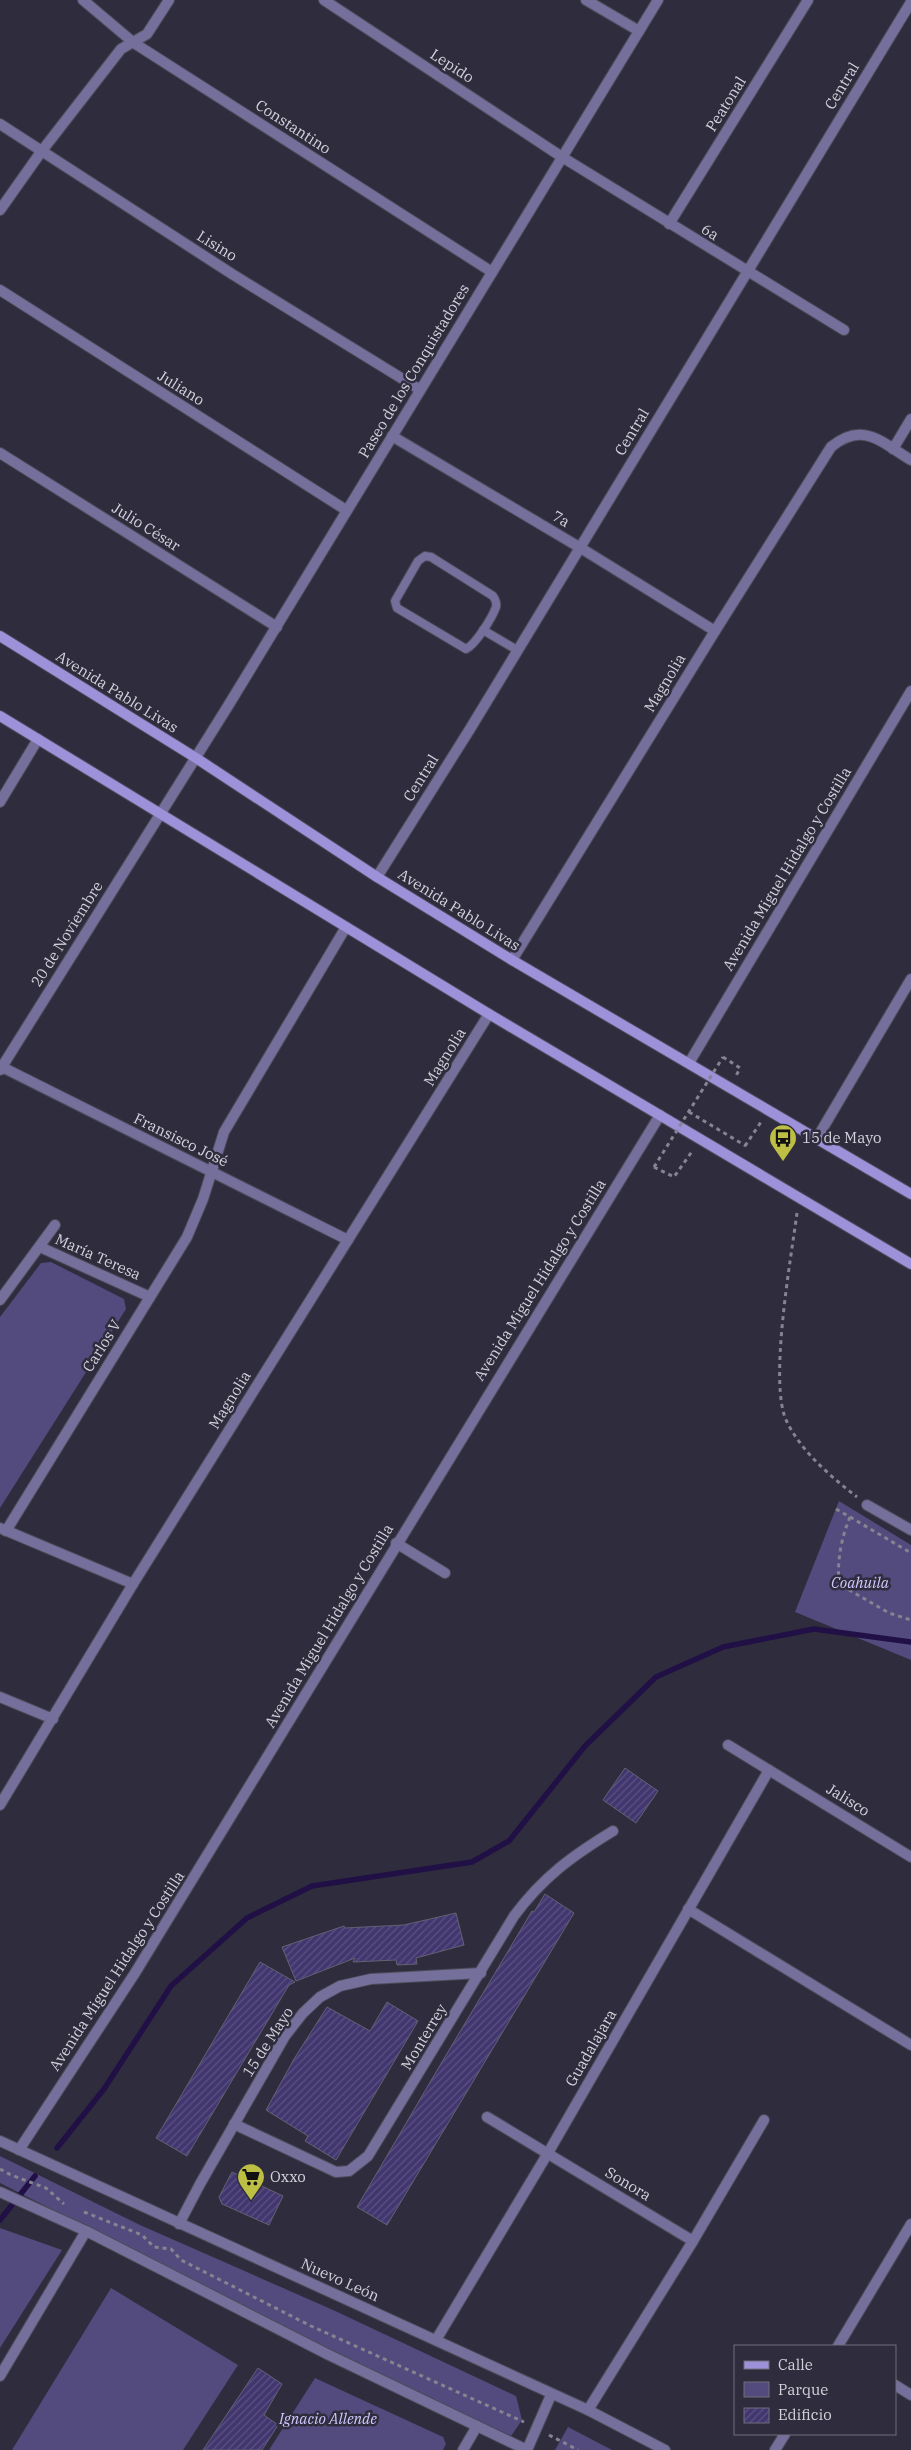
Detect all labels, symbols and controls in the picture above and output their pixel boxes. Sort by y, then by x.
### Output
street label: Lepido [427,44,478,87]
street label: Central [820,59,863,113]
street label: Peatonal [701,73,750,135]
street label: Constantino [252,95,335,158]
street label: 6a [698,219,723,244]
street label: Lisino [194,226,241,265]
street label: Paseo de los Conquistadores [354,280,473,461]
street label: Juliano [154,366,208,409]
street label: Central [610,405,653,459]
street label: Julio César [109,498,184,555]
street label: 7a [549,506,573,531]
street label: Avenida Pablo Livas [53,646,182,737]
street label: Magnolia [640,650,689,715]
street label: Central [399,751,442,805]
street label: Avenida Miguel Hidalgo y Costilla [718,763,855,974]
street label: Avenida Pablo Livas [395,864,524,955]
street label: 20 de Noviembre [27,877,107,990]
street label: Magnolia [419,1024,470,1089]
street label: Fransisco José [131,1108,232,1171]
bus stop icon: 15 de Mayo [768,1123,798,1162]
place label: 15 de Mayo [802,1128,882,1147]
street label: Avenida Miguel Hidalgo y Costilla [469,1175,610,1384]
street label: María Teresa [52,1229,144,1284]
street label: Carlos V [78,1316,125,1375]
street label: Magnolia [204,1367,255,1432]
street label: Avenida Miguel Hidalgo y Costilla [260,1520,397,1731]
park label: Coahuila [831,1573,890,1592]
street label: Jalisco [823,1779,873,1820]
street label: Avenida Miguel Hidalgo y Costilla [45,1867,188,2074]
street label: Monterrey [396,2000,451,2073]
street label: 15 de Mayo [238,2003,297,2080]
street label: Guadalajara [561,2006,620,2090]
supermarket icon: Oxxo [236,2162,266,2201]
street label: Sonora [602,2163,655,2205]
place label: Oxxo [270,2167,306,2186]
street label: Nuevo León [298,2254,383,2305]
legend [734,2345,896,2435]
text: Calle [778,2355,813,2374]
text: Parque [778,2380,828,2399]
text: Edificio [778,2405,832,2424]
park label: Ignacio Allende [278,2409,377,2428]

